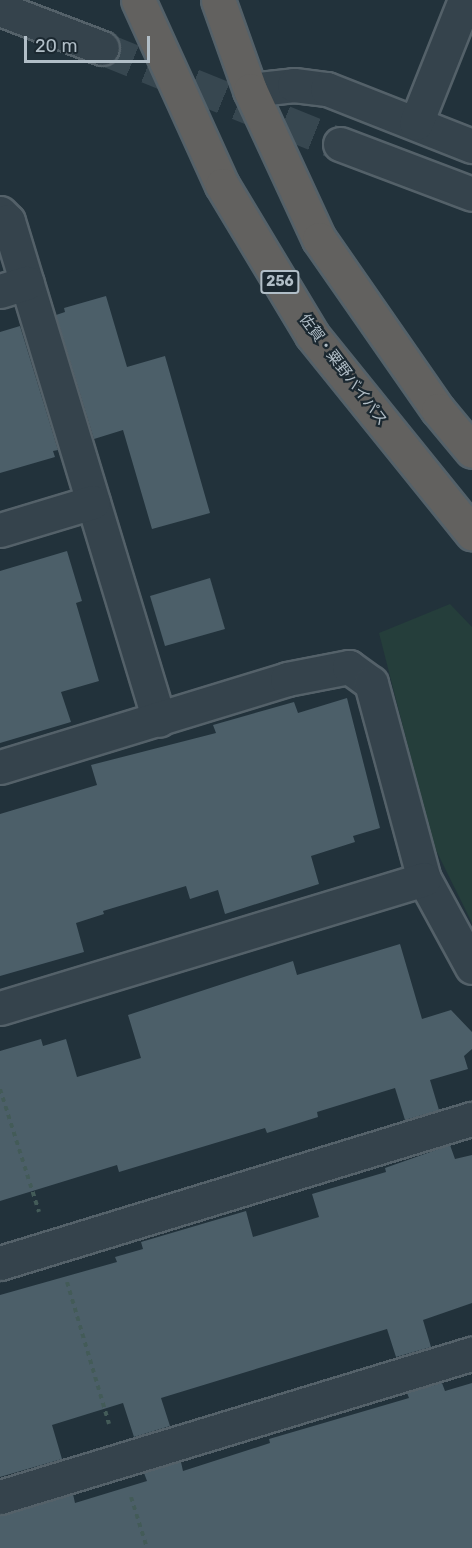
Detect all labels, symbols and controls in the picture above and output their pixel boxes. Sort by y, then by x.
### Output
scale bar [27,24,153,62]
text: 20 m [35,35,77,57]
road number: 256 [259,271,301,293]
street label: 佐賀・粟野バイパス [295,311,391,429]

